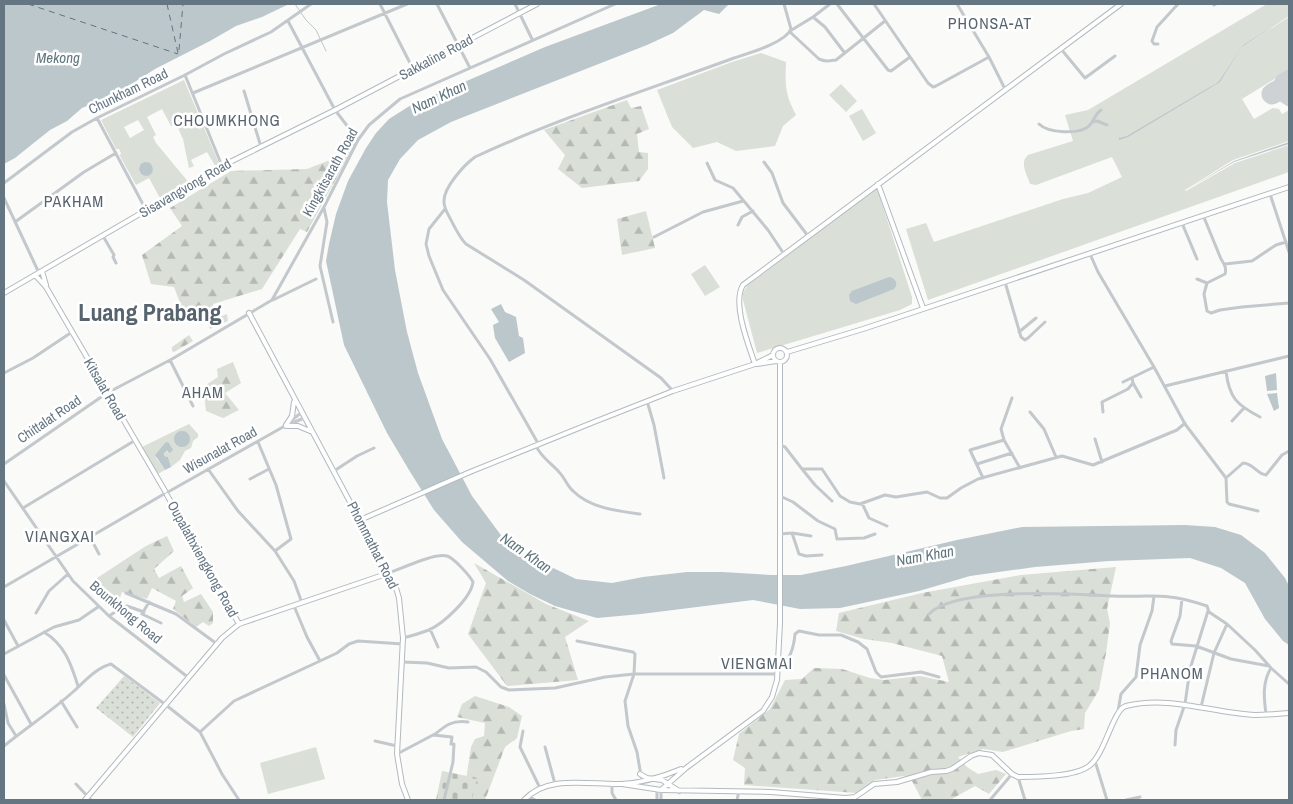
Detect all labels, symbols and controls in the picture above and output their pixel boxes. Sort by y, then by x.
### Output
district label: PHONSA-AT [948,12,1032,34]
street label: Sakkaline Road [396,30,476,84]
water label: Mekong [36,47,80,68]
street label: Chunkham Road [85,64,171,118]
water label: Nam Khan [408,75,470,118]
district label: CHOUMKHONG [173,109,281,131]
street label: Kingkitsarath Road [298,125,362,219]
street label: Sisavangvong Road [136,154,234,222]
district label: PAKHAM [44,190,104,212]
district label: Luang Prabang [78,296,222,328]
street label: Kitsalat Road [80,355,130,423]
district label: AHAM [181,381,224,403]
street label: Chittalat Road [14,391,84,447]
street label: Wisunalat Road [180,422,260,478]
street label: Oupalathxiengkong Road [164,498,242,620]
street label: Phommathat Road [343,498,403,592]
district label: VIANGXAI [25,525,95,547]
water label: Nam Khan [496,527,556,578]
water label: Nam Khan [894,540,956,571]
street label: Bounkhong Road [86,577,166,647]
district label: VIENGMAI [721,652,793,674]
district label: PHANOM [1140,662,1204,684]

